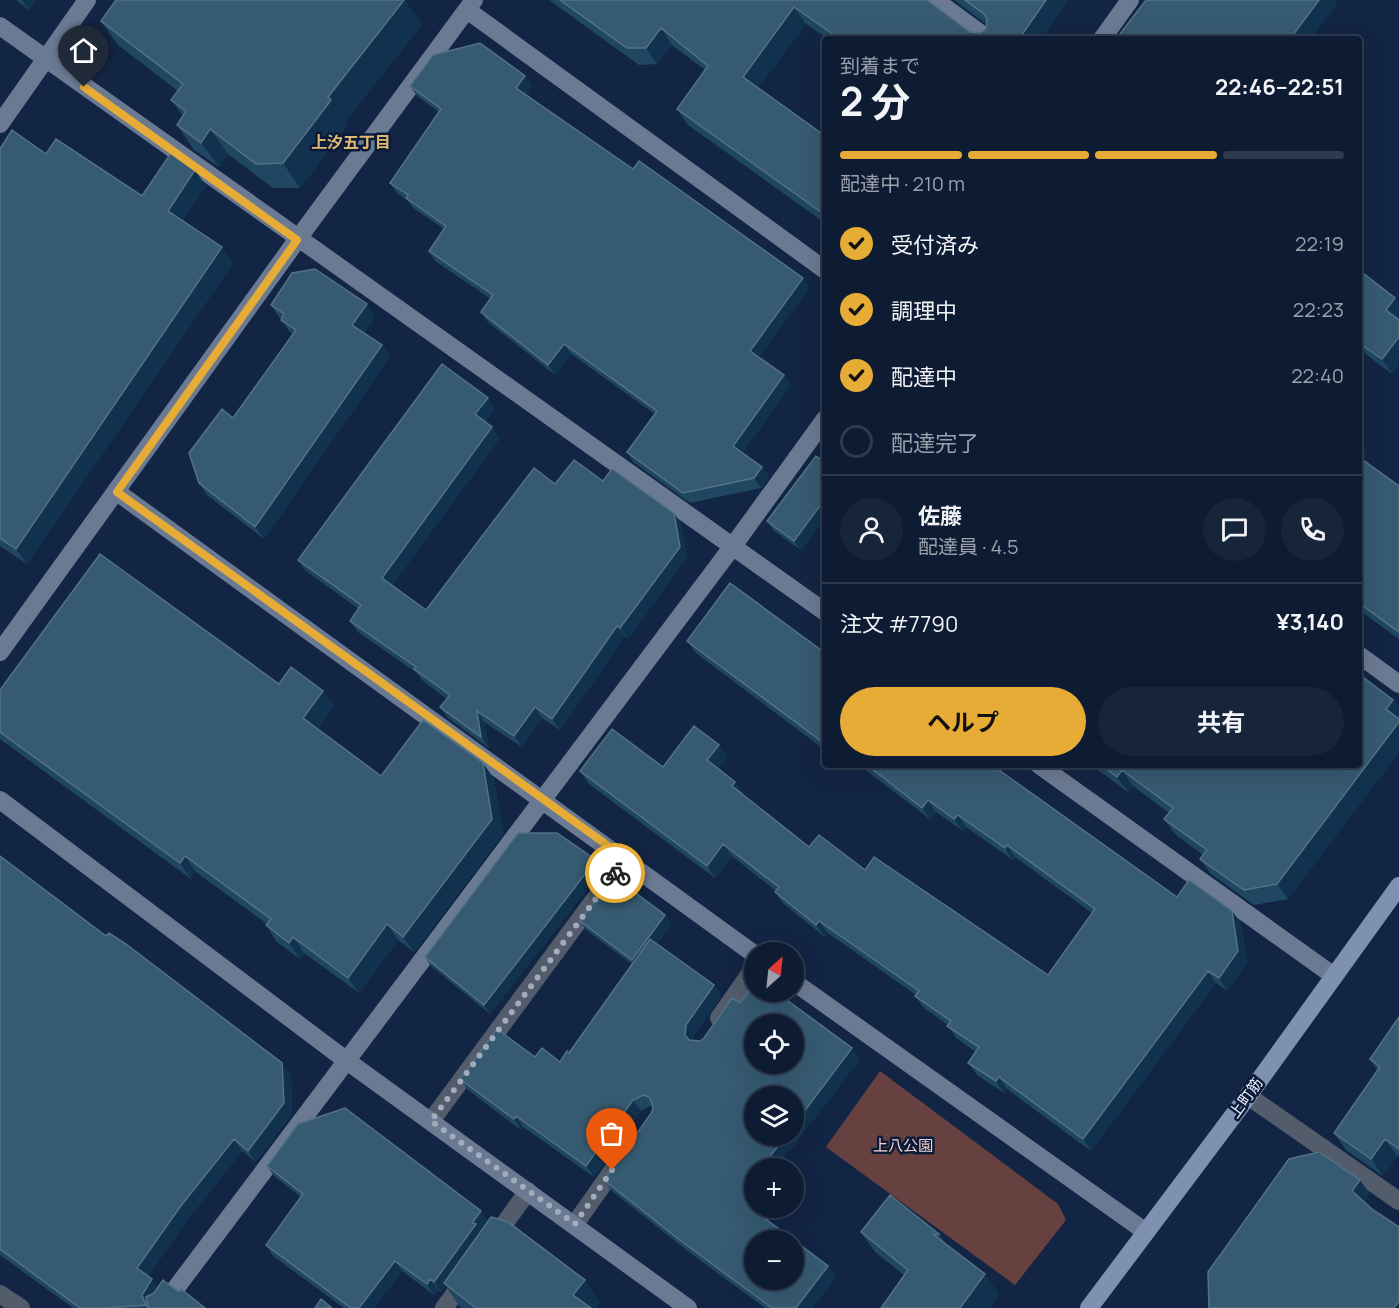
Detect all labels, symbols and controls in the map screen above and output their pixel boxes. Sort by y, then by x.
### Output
pin [58,25,109,87]
icon: home [67,34,100,67]
text: 到着まで [840,52,920,79]
text: 22:46–22:51 [1215,72,1344,102]
text: 2 分 [840,74,910,128]
district label: 上汐五丁目 [311,131,391,153]
text: 配達中 · 210 m [840,170,965,197]
icon: check [840,227,873,260]
text: 受付済み [891,230,979,260]
text: 22:19 [1295,230,1344,257]
icon: check [840,293,873,326]
text: 調理中 [891,296,957,326]
text: 22:23 [1293,296,1344,323]
icon: check [840,359,873,392]
text: 配達中 [891,362,957,392]
text: 22:40 [1291,362,1344,389]
text: 配達完了 [891,428,979,458]
button: person [840,498,903,561]
button: chat [1203,498,1266,561]
button: phone [1281,498,1344,561]
text: 佐藤 [918,501,962,531]
text: 配達員 · 4.5 [918,533,1019,560]
text: ¥3,140 [1276,607,1344,637]
text: 注文 #7790 [840,609,958,639]
button: ヘルプ [840,687,1086,756]
button: 共有 [1098,687,1344,756]
courier [585,843,645,903]
icon: bike [599,857,632,890]
north arrow [744,942,804,1002]
map controls [744,942,804,1290]
button: locate [744,1014,804,1074]
street label: 上町筋 [1224,1073,1267,1122]
button: layers [744,1086,804,1146]
pin [586,1108,637,1170]
icon: bag [595,1117,628,1150]
park label: 上八公園 [873,1135,933,1156]
button: + [744,1158,804,1218]
button: − [744,1230,804,1290]

